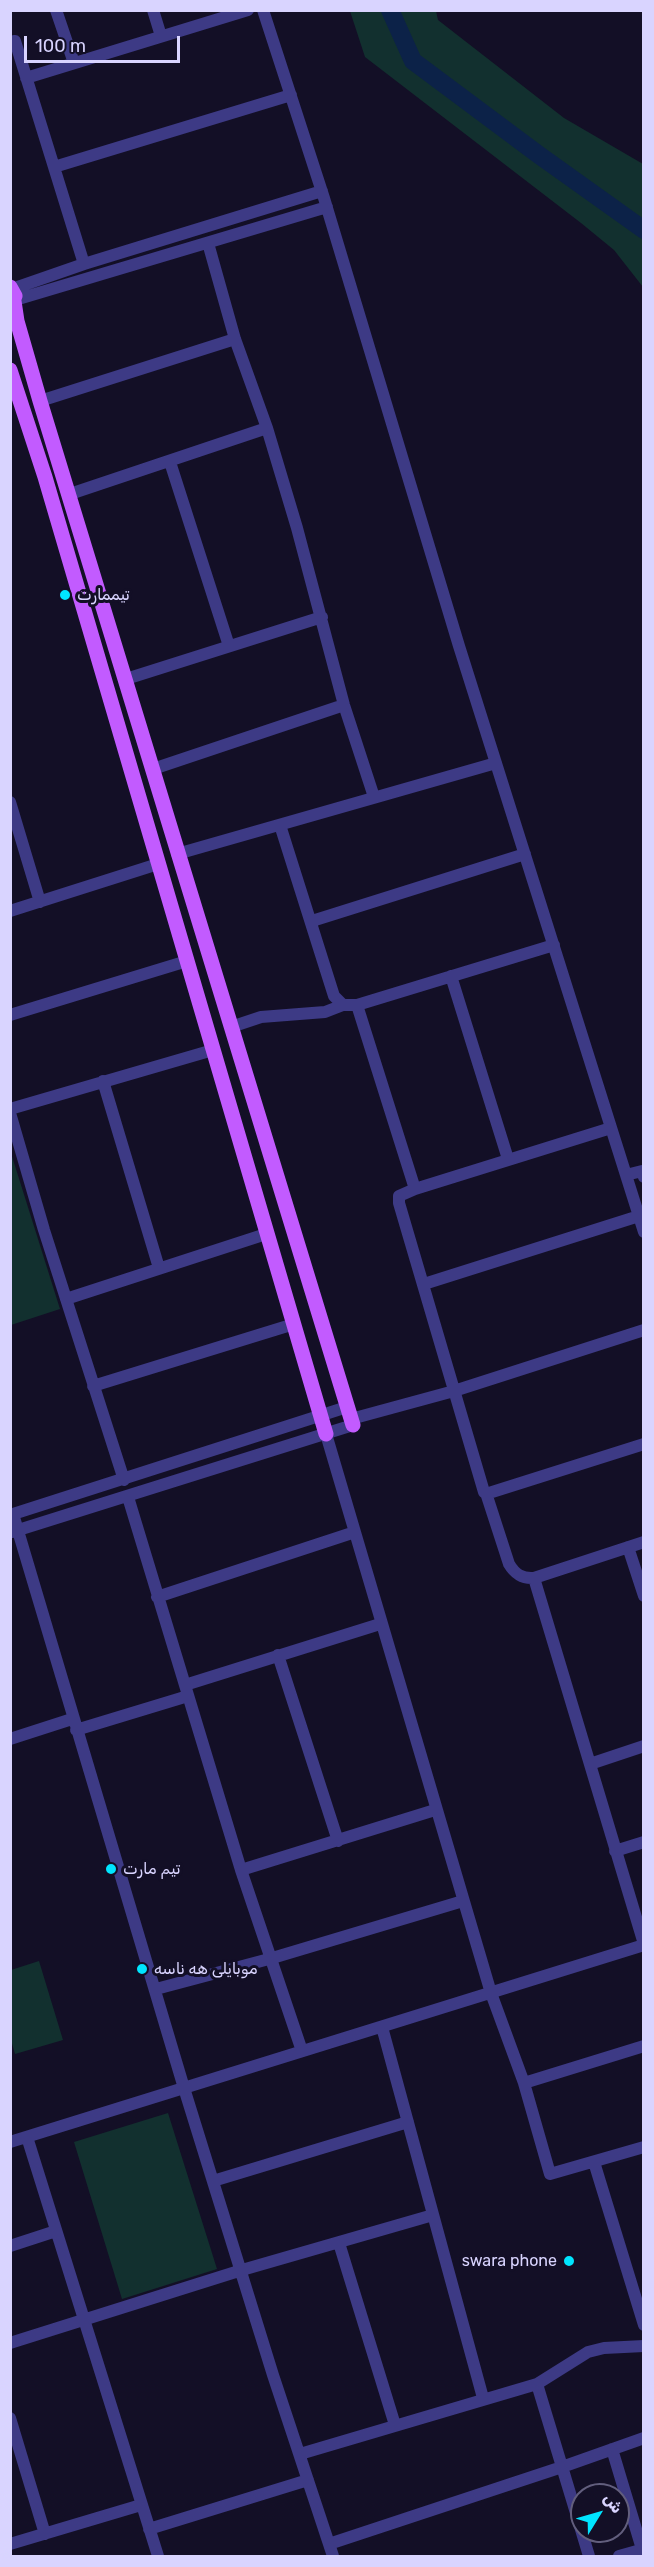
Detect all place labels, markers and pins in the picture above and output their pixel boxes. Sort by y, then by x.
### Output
place label: تیممارت [77,585,130,605]
marker: تیممارت [58,588,72,602]
place label: تیم مارت [123,1859,180,1879]
marker: تیم مارت [104,1862,118,1876]
place label: موبایلی هه ناسه [154,1959,258,1979]
marker: موبایلی هه ناسه [135,1962,149,1976]
place label: swara phone [462,2251,557,2271]
marker: swara phone [562,2254,576,2268]

